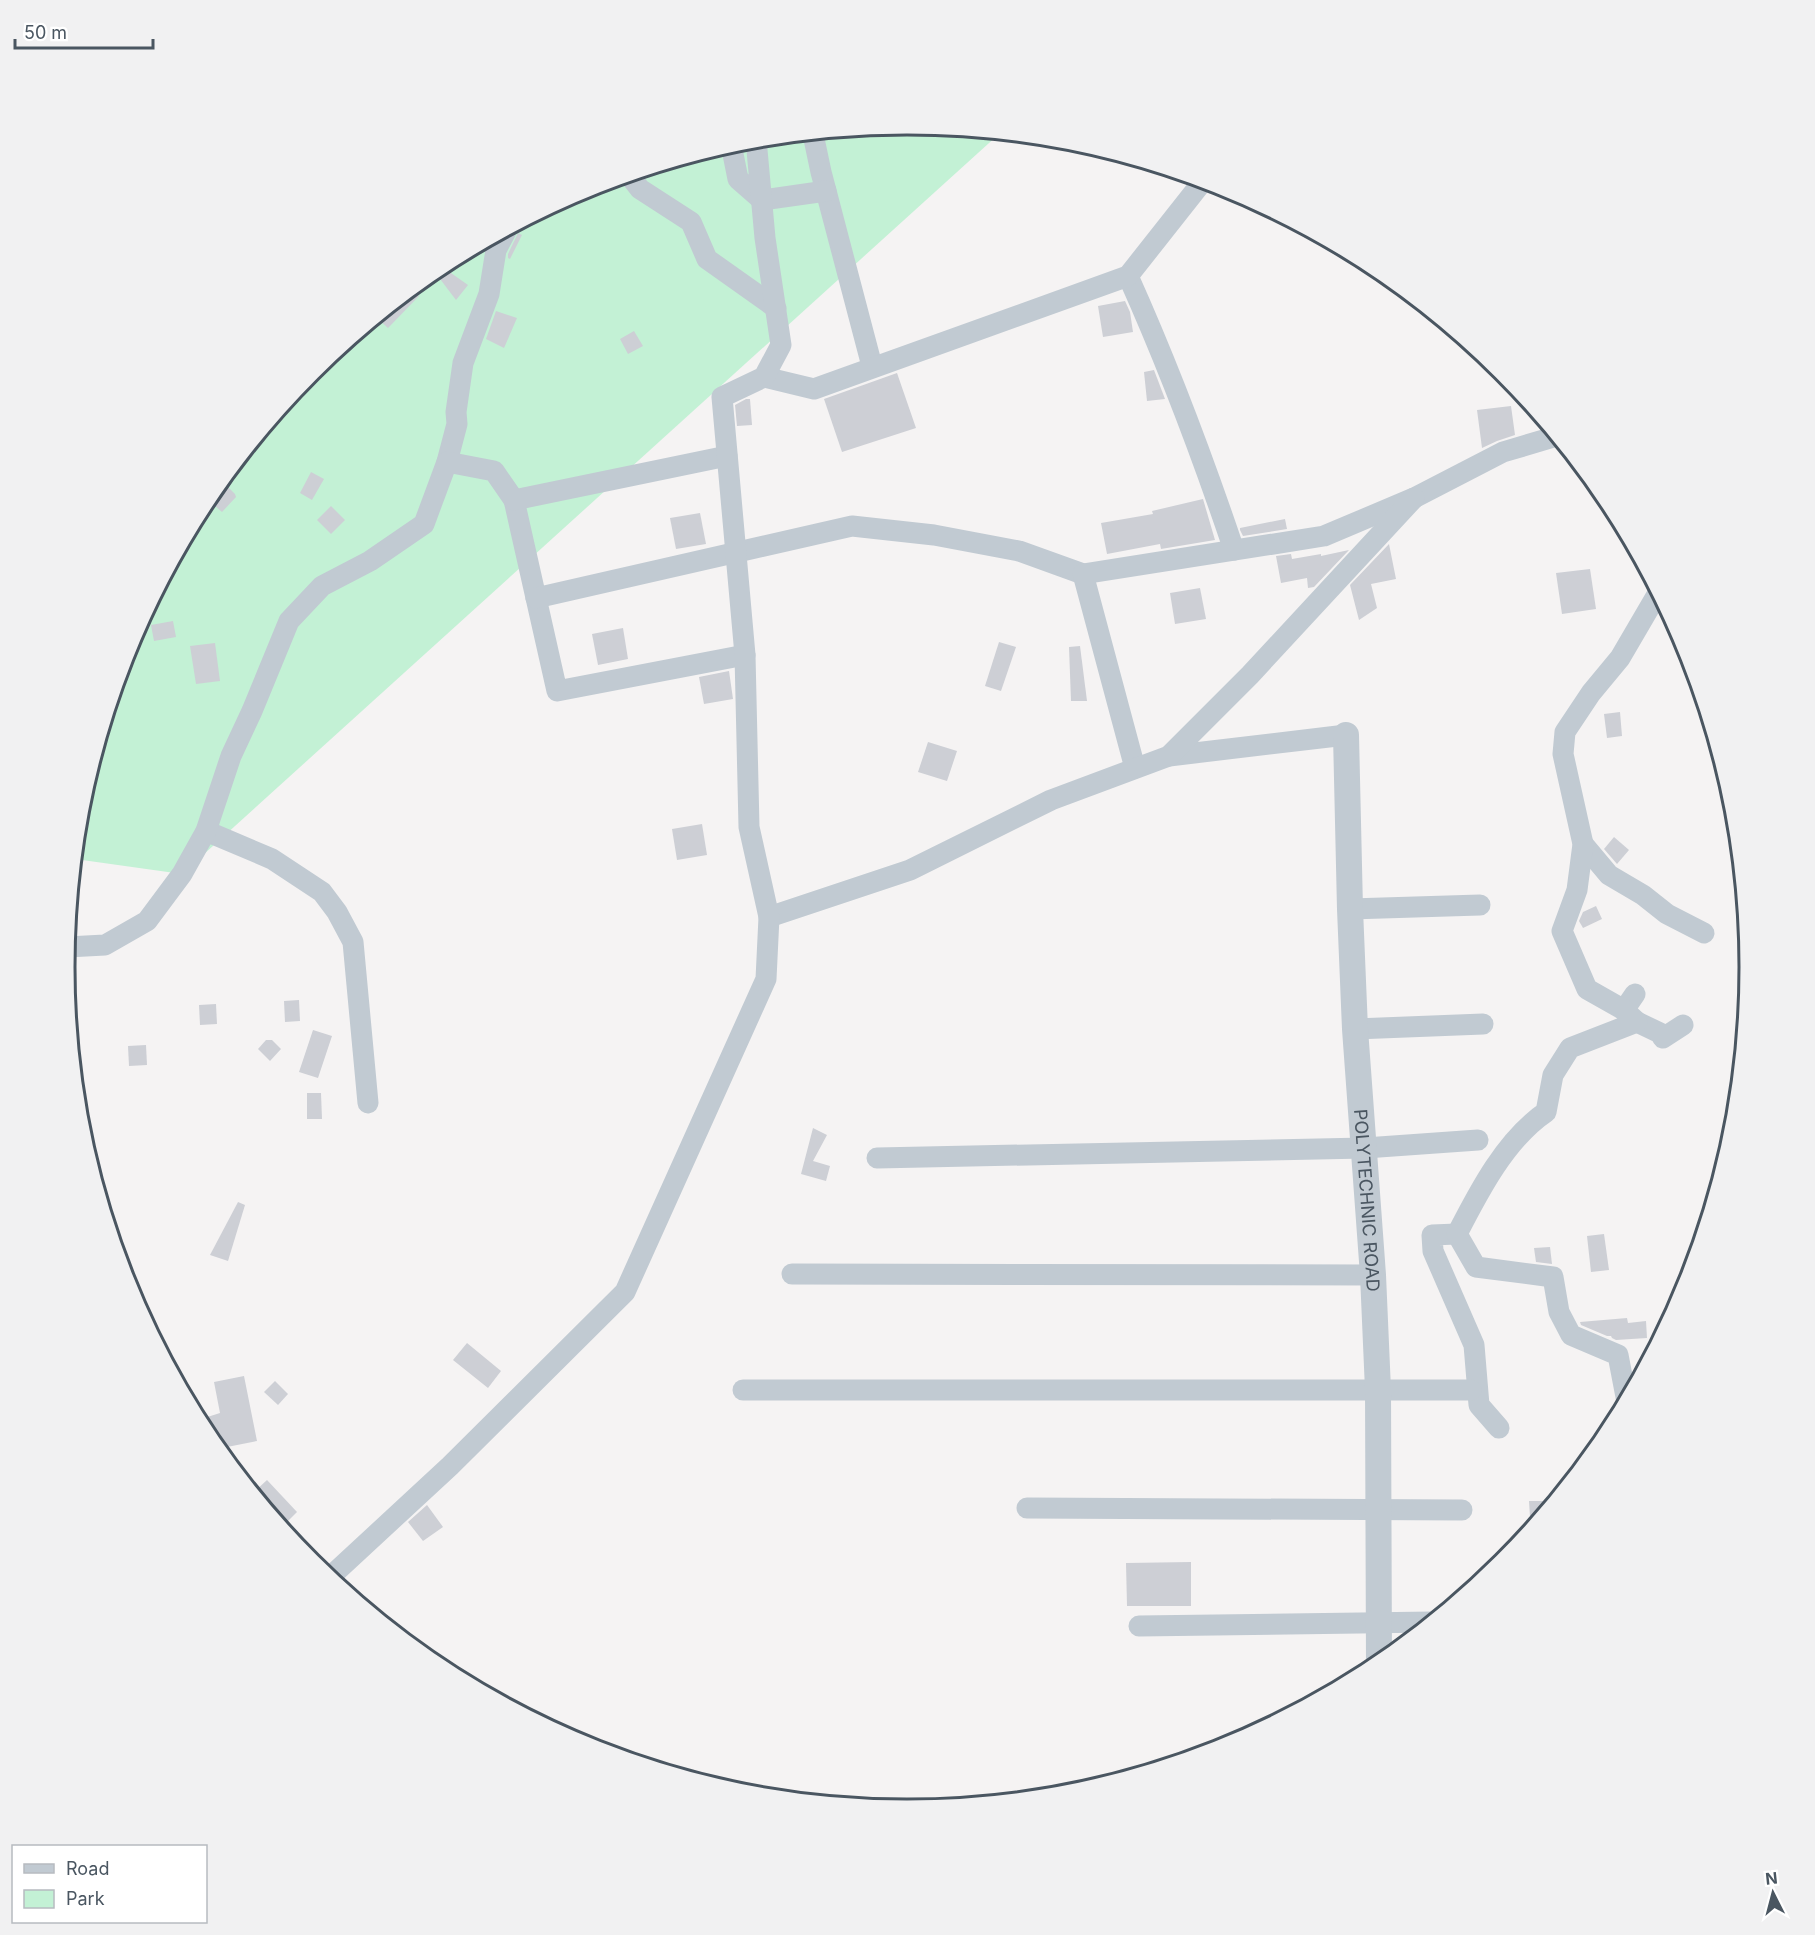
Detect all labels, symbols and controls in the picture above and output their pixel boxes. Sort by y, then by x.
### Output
scale bar [15,12,153,50]
text: 50 m [24,22,67,43]
street label: POLYTECHNIC ROAD [1350,1108,1384,1292]
legend [12,1845,207,1923]
text: Road [66,1858,109,1879]
north arrow [1743,1863,1803,1923]
text: N [1764,1867,1779,1889]
text: Park [66,1888,105,1909]

